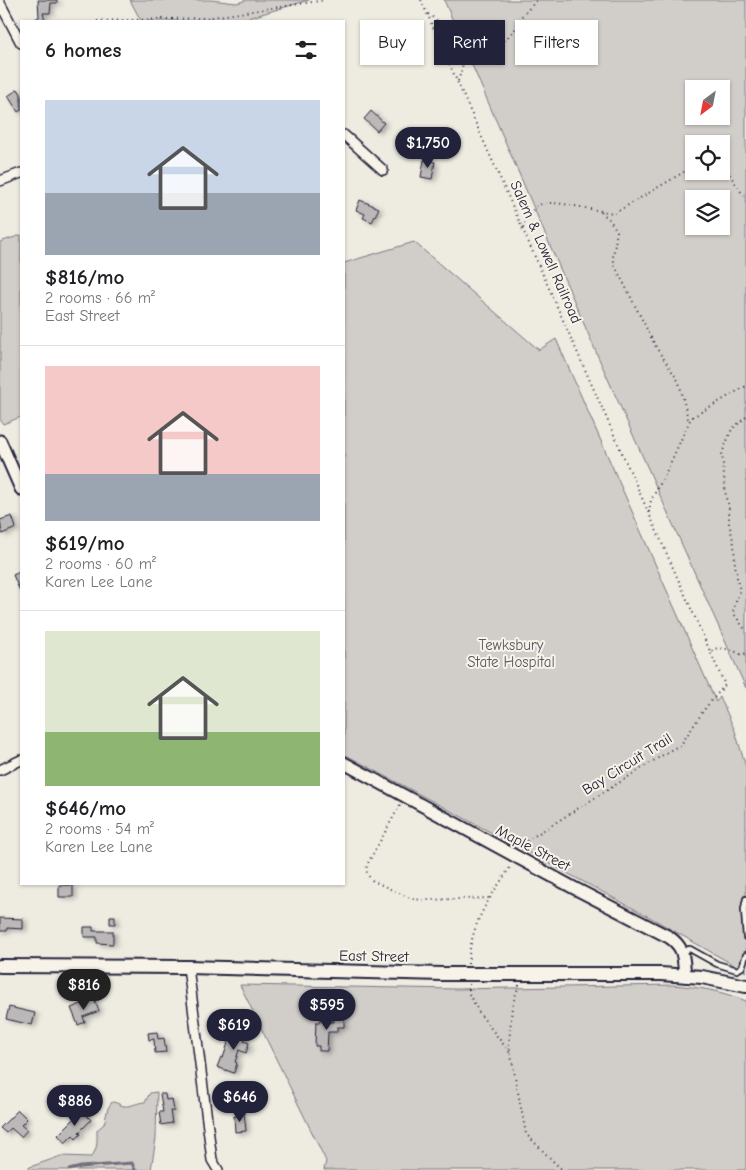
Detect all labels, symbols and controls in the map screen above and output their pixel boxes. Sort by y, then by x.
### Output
chip: Buy [360,20,424,65]
chip: Rent [434,20,505,65]
chip: Filters [515,20,598,65]
icon: filters [292,36,320,64]
text: 6 homes [45,38,121,62]
north arrow [685,80,730,125]
map controls [685,80,730,235]
pin: $1,750 [387,126,469,169]
icon: home [138,133,228,223]
text: $1,750 [406,134,450,152]
button: locate [685,135,730,180]
street label: Salem & Lowell Railroad [506,178,586,326]
button: layers [685,190,730,235]
text: $816/mo [45,265,124,289]
text: 2 rooms · 66 m² [45,289,155,307]
text: East Street [45,307,120,325]
icon: home [138,398,228,488]
text: $619/mo [45,531,125,555]
text: 2 rooms · 60 m² [45,555,156,573]
text: Karen Lee Lane [45,573,152,591]
park label: Tewksbury State Hospital [467,636,555,671]
icon: home [138,663,228,753]
street label: Bay Circuit Trail [579,729,675,799]
text: $646/mo [45,796,126,820]
text: 2 rooms · 54 m² [45,820,154,838]
street label: Maple Street [493,821,574,875]
text: Karen Lee Lane [45,838,152,856]
street label: East Street [339,946,410,966]
pin: $816 [54,968,114,1011]
text: $816 [68,976,100,994]
pin: $595 [297,988,357,1031]
text: $595 [310,996,345,1014]
pin: $619 [204,1008,264,1051]
text: $619 [218,1016,250,1034]
pin: $646 [210,1080,270,1123]
pin: $886 [45,1084,105,1127]
text: $646 [223,1088,257,1106]
text: $886 [58,1092,92,1110]

